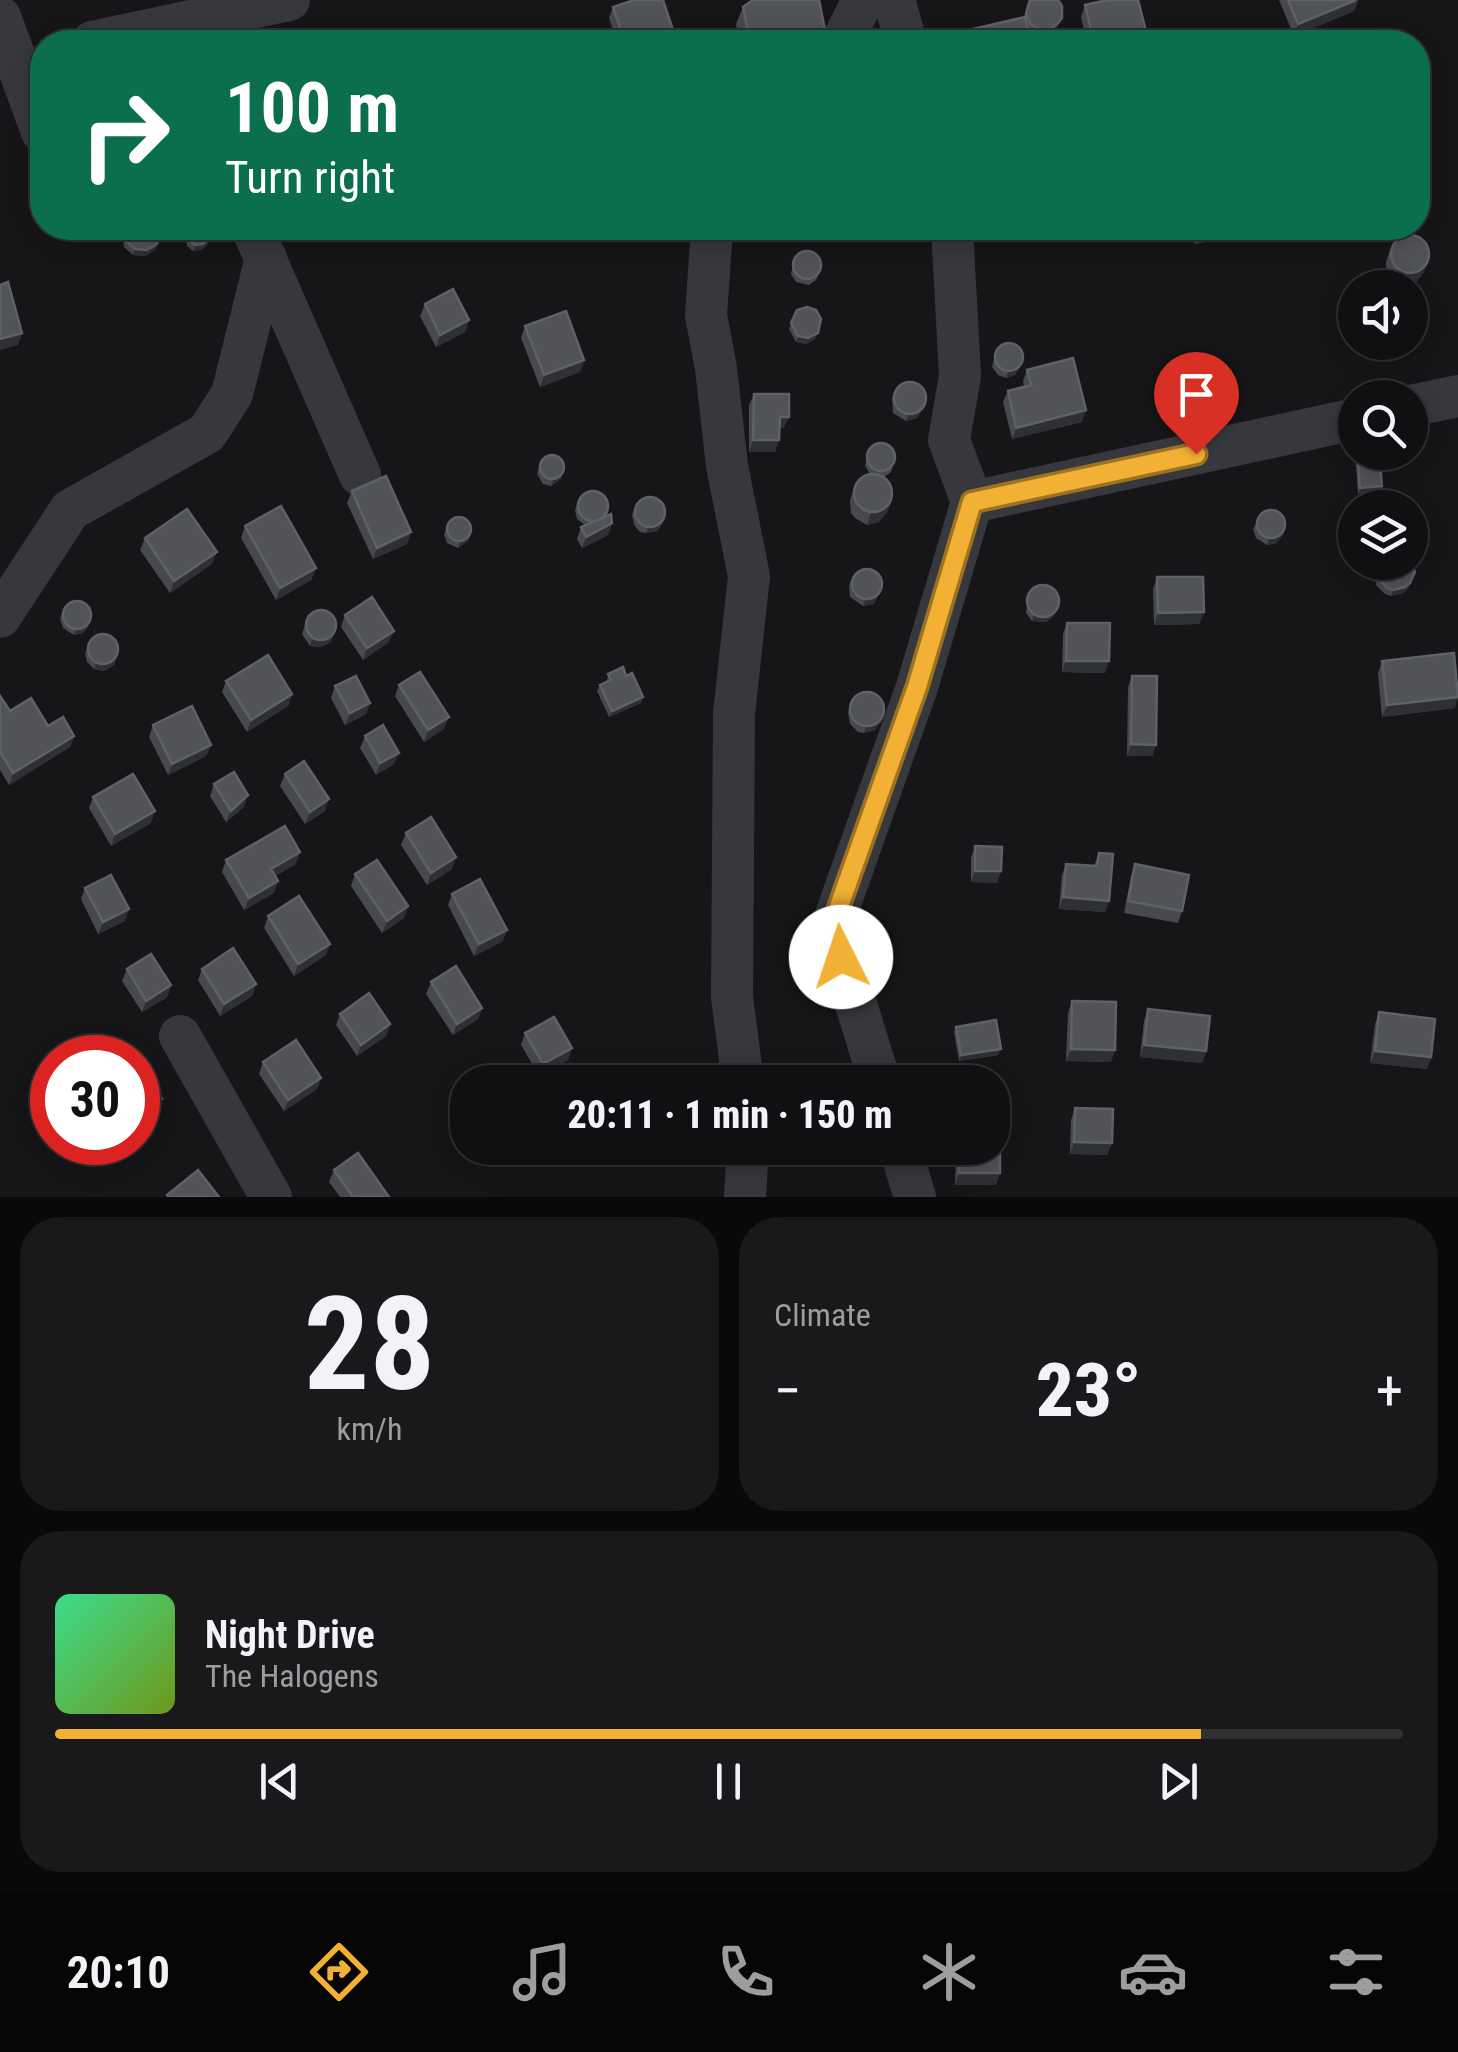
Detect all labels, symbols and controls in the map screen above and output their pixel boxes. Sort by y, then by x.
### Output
text: 100 m [225,67,399,149]
icon: right [60,70,190,200]
text: Turn right [225,151,395,204]
map controls [1338,270,1428,580]
button: sound [1338,270,1428,360]
pin [1154,352,1239,455]
icon: arrive [1169,367,1224,422]
button: search [1338,380,1428,470]
button: layers [1338,490,1428,580]
position arrow [789,905,893,1009]
speed limit sign: 30 [30,1035,160,1165]
text: 20:11 · 1 min · 150 m [568,1093,892,1137]
text: 28 [304,1268,435,1421]
text: Climate [774,1296,871,1334]
text: 23° [1036,1346,1141,1434]
text: − [774,1359,802,1423]
text: + [1376,1359,1403,1423]
text: km/h [337,1410,402,1448]
text: Night Drive [205,1613,375,1657]
text: The Halogens [205,1657,379,1695]
icon: previous [252,1754,307,1809]
icon: pause [701,1754,756,1809]
icon: next [1151,1754,1206,1809]
icon: directions [304,1937,374,2007]
icon: music [507,1937,577,2007]
icon: phone [711,1937,781,2007]
icon: climate [914,1937,984,2007]
icon: car [1118,1937,1188,2007]
icon: filters [1321,1937,1391,2007]
text: 20:10 [67,1946,170,1999]

